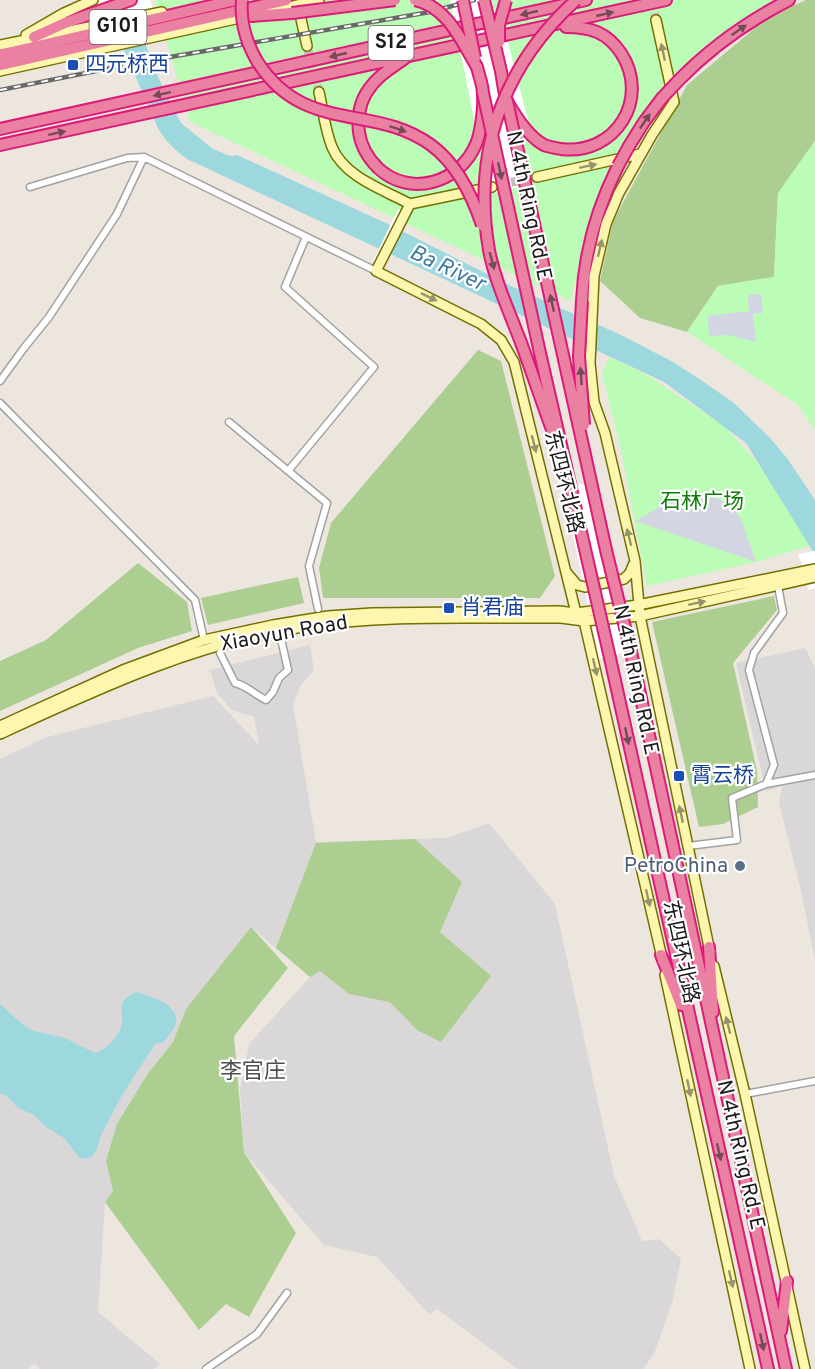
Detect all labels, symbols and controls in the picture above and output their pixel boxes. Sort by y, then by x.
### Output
one-way arrow [519,8,538,18]
one-way arrow [596,8,614,18]
road number: G101 [90,10,146,44]
one-way arrow [730,24,746,36]
road number: S12 [368,26,414,60]
one-way arrow [658,43,667,62]
one-way arrow [329,51,348,60]
place label: 四元桥西 [85,52,169,79]
marker: 四元桥西 [66,58,80,72]
one-way arrow [153,90,172,99]
one-way arrow [639,114,651,130]
one-way arrow [389,125,407,134]
one-way arrow [48,128,67,137]
street label: N 4th Ring Rd. E [499,128,557,284]
one-way arrow [579,160,598,170]
one-way arrow [496,162,506,180]
one-way arrow [596,239,605,258]
water label: Ba River [405,240,491,299]
one-way arrow [488,252,497,270]
one-way arrow [420,293,437,302]
one-way arrow [546,294,556,312]
one-way arrow [576,367,586,386]
street label: 东四环北路 [537,428,589,536]
one-way arrow [529,435,539,454]
park label: 石林广场 [660,489,744,516]
one-way arrow [623,528,633,547]
place label: 肖君庙 [461,595,524,622]
one-way arrow [688,598,706,608]
marker: 肖君庙 [442,601,456,615]
street label: N 4th Ring Rd. E [606,602,664,758]
street label: Xiaoyun Road [218,610,350,658]
one-way arrow [590,657,600,676]
one-way arrow [623,726,633,745]
place label: 霄云桥 [691,763,754,790]
marker: 霄云桥 [672,769,686,783]
one-way arrow [676,804,685,823]
place label: PetroChina [624,853,728,880]
marker: PetroChina [733,859,747,873]
one-way arrow [644,888,653,907]
street label: 东四环北路 [656,898,704,1006]
one-way arrow [723,1016,733,1034]
district label: 李官庄 [220,1059,286,1086]
street label: N 4th Ring Rd. E [710,1078,770,1232]
one-way arrow [685,1079,694,1098]
one-way arrow [715,1142,725,1161]
one-way arrow [727,1269,736,1288]
one-way arrow [758,1333,768,1351]

